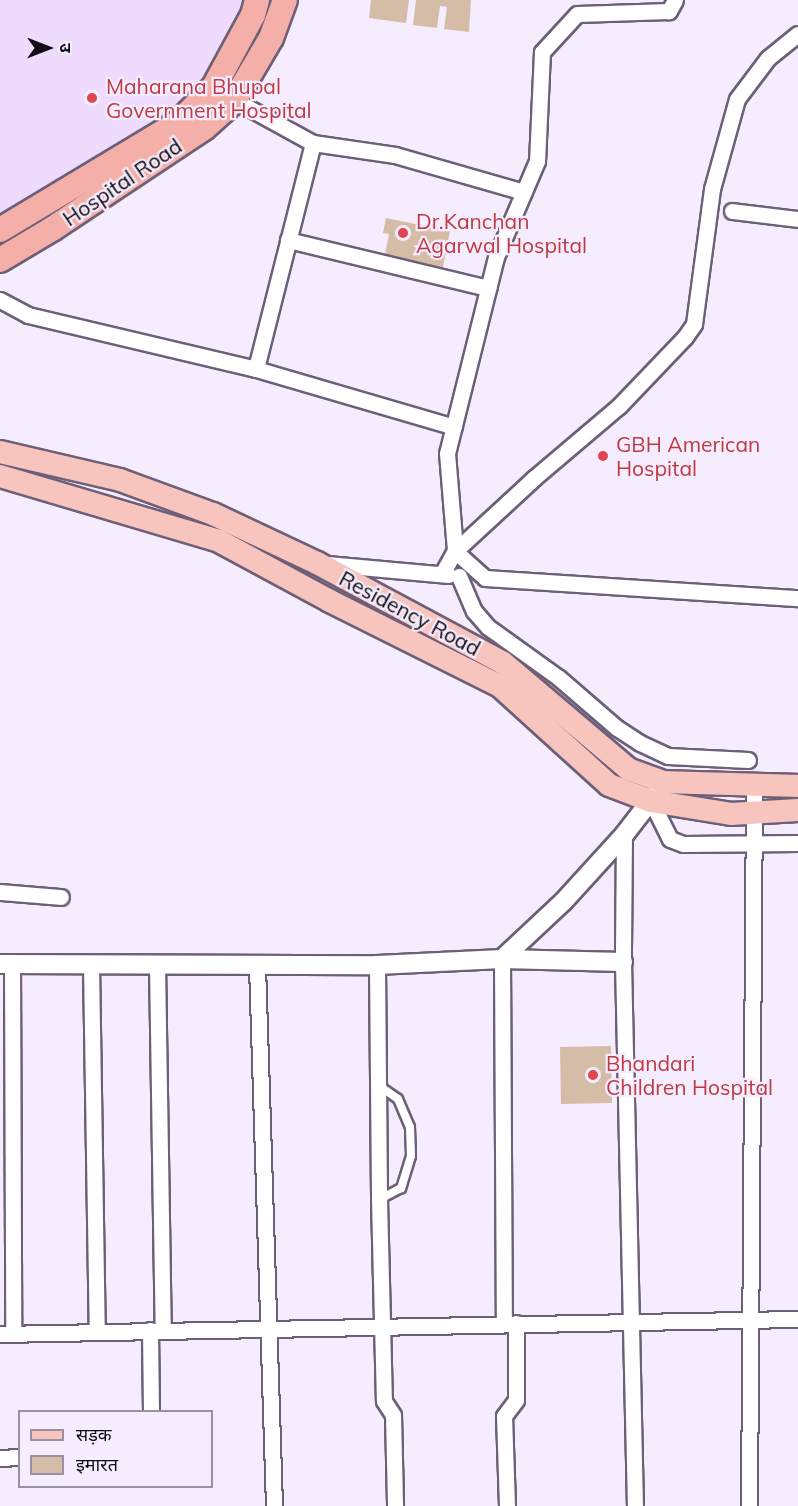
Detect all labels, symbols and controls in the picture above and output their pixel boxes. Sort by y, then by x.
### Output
north arrow [18,18,78,78]
text: उ [56,43,76,53]
place label: Maharana Bhupal Government Hospital [106,73,312,123]
marker: Maharana Bhupal Government Hospital [83,89,101,107]
street label: Hospital Road [58,133,186,231]
place label: Dr.Kanchan Agarwal Hospital [416,208,587,258]
marker: Dr.Kanchan Agarwal Hospital [394,224,412,242]
place label: GBH American Hospital [616,431,760,481]
marker: GBH American Hospital [594,447,612,465]
street label: Residency Road [335,565,485,661]
place label: Bhandari Children Hospital [606,1050,773,1100]
marker: Bhandari Children Hospital [584,1066,602,1084]
legend [18,1410,213,1488]
text: सड़क [76,1423,112,1446]
text: इमारत [76,1453,118,1476]

